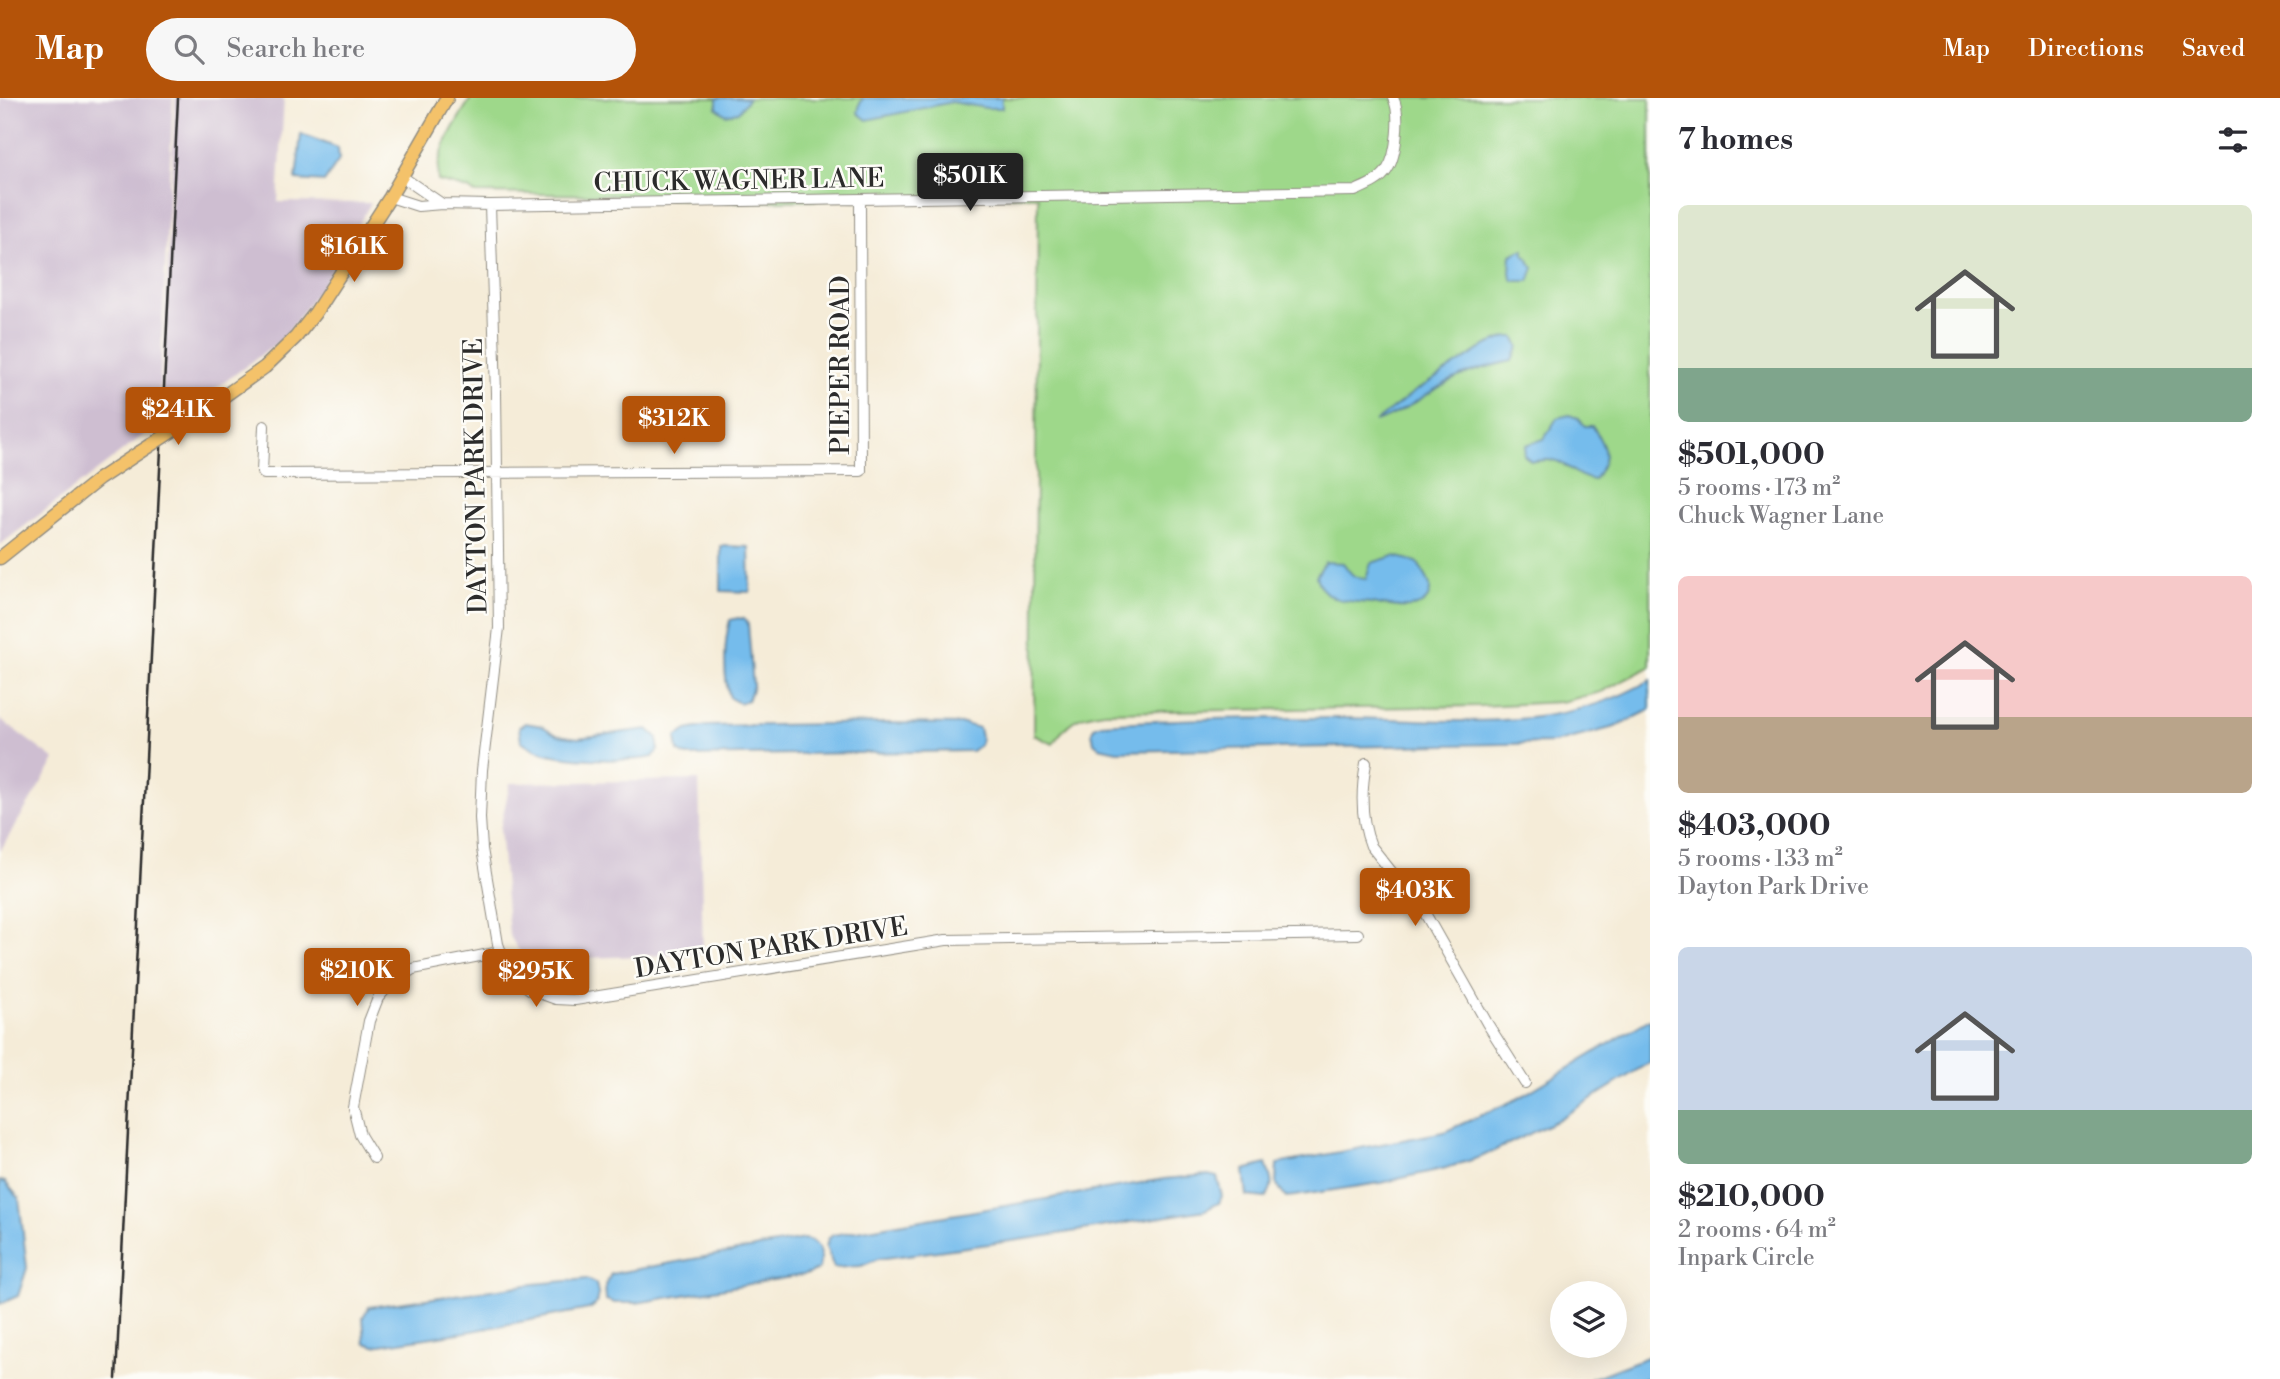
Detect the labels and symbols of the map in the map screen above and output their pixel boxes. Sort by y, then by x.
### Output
pin: $501K [921,153,1019,213]
street label: CHUCK WAGNER LANE [593,162,885,200]
pin: $161K [305,225,403,284]
street label: PIEPER ROAD [825,275,857,455]
street label: DAYTON PARK DRIVE [458,338,494,614]
pin: $241K [129,388,227,447]
pin: $312K [625,396,723,456]
pin: $403K [1366,868,1464,928]
street label: DAYTON PARK DRIVE [632,911,910,985]
pin: $210K [308,948,406,1008]
pin: $295K [487,950,585,1009]

